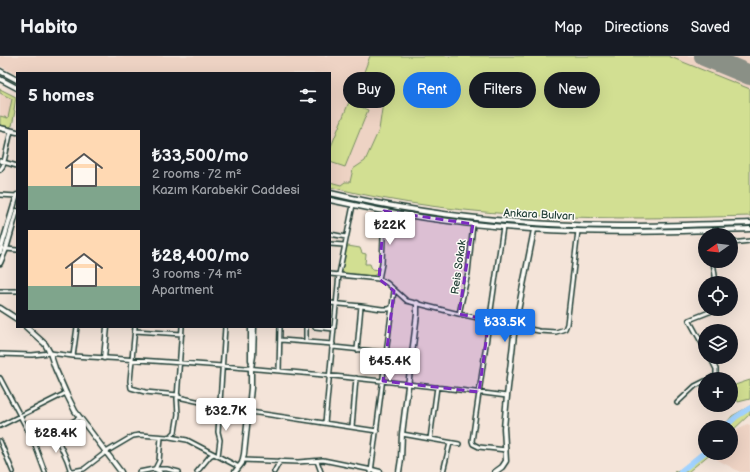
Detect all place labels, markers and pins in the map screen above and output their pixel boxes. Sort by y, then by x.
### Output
pin: ₺22K [366,212,414,246]
pin: ₺33.5K [472,309,538,343]
pin: ₺45.4K [357,348,423,382]
pin: ₺32.7K [193,398,259,432]
pin: ₺28.4K [23,420,89,454]

